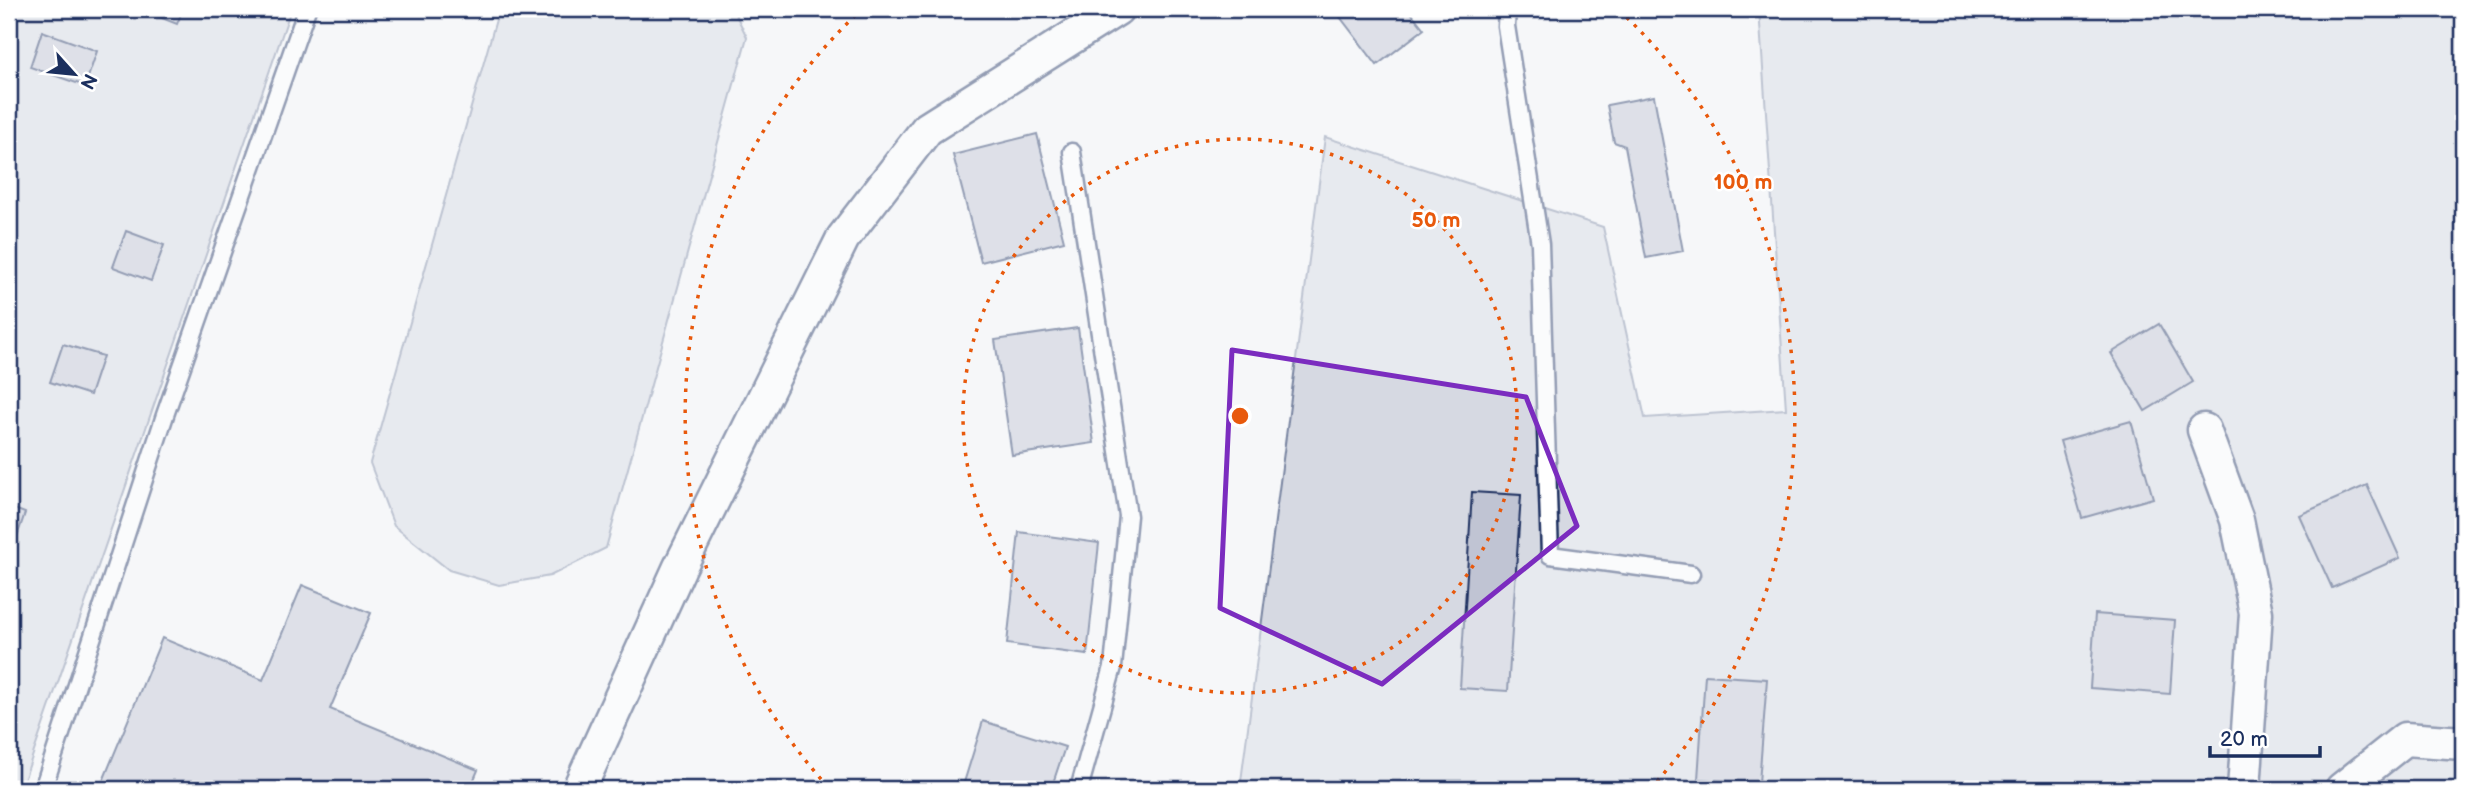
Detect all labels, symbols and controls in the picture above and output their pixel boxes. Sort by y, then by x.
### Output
north arrow [38,38,108,108]
text: N [74,69,101,93]
text: 100 m [1714,170,1772,195]
text: 50 m [1412,208,1460,233]
centre of rings [1228,404,1252,428]
scale bar [2210,714,2320,758]
text: 20 m [2220,727,2268,752]

